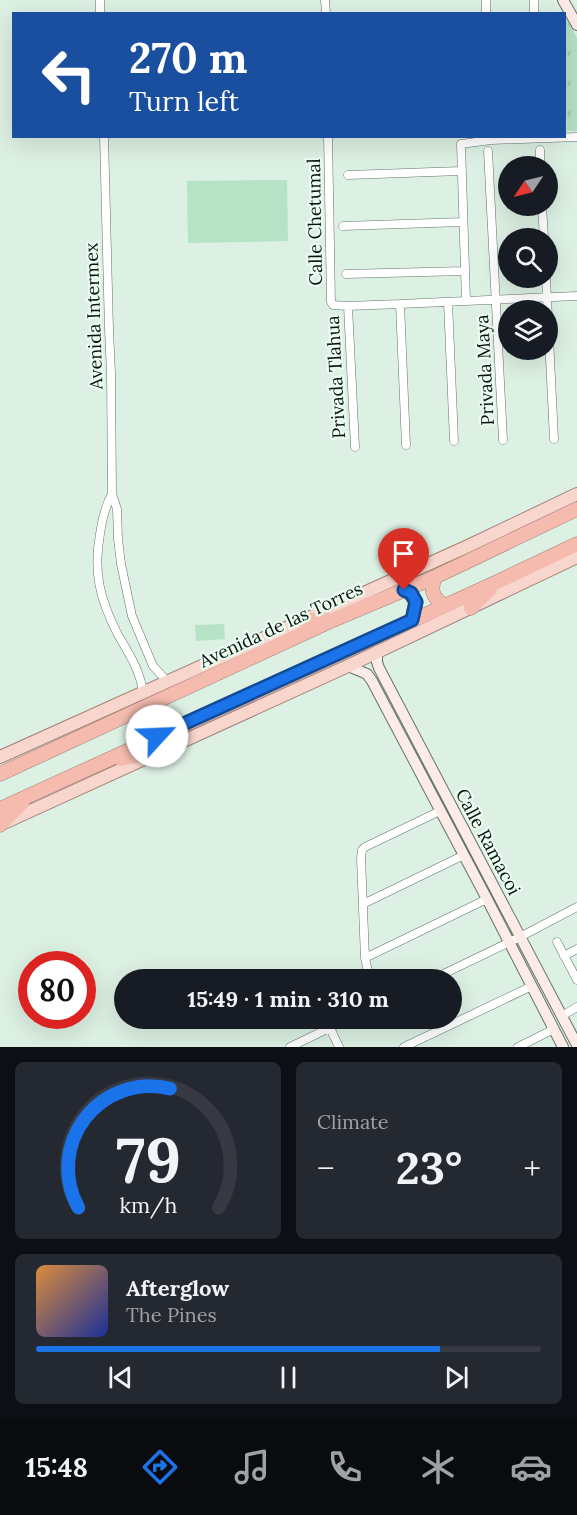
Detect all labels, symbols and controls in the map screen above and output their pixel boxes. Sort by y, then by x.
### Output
text: 270 m [129,31,247,85]
icon: left [30,36,108,114]
text: Turn left [129,84,239,118]
north arrow [498,156,558,216]
map controls [498,156,558,360]
street label: Calle Chetumal [302,158,327,286]
button: search [498,228,558,288]
street label: Avenida Intermex [79,242,108,391]
button: layers [498,300,558,360]
street label: Privada Maya [470,314,499,426]
street label: Privada Tlahua [321,315,350,439]
pin [378,528,429,590]
icon: arrive [387,537,420,570]
street label: Avenida de las Torres [195,577,366,673]
position arrow [125,704,189,768]
street label: Calle Ramacoi [451,785,526,899]
speed limit sign: 80 [18,951,96,1029]
text: 15:49 · 1 min · 310 m [187,985,389,1013]
text: Climate [317,1109,389,1134]
text: 79 [115,1119,181,1199]
text: 23° [396,1139,462,1196]
text: − [317,1147,335,1189]
text: + [523,1147,541,1189]
text: km/h [119,1191,177,1219]
text: Afterglow [126,1274,229,1302]
text: The Pines [126,1302,217,1327]
icon: previous [104,1361,137,1394]
icon: pause [272,1361,305,1394]
icon: next [440,1361,473,1394]
icon: directions [139,1446,181,1488]
icon: music [231,1446,273,1488]
icon: phone [324,1446,366,1488]
icon: climate [417,1446,459,1488]
icon: car [510,1446,552,1488]
text: 15:48 [25,1450,88,1484]

